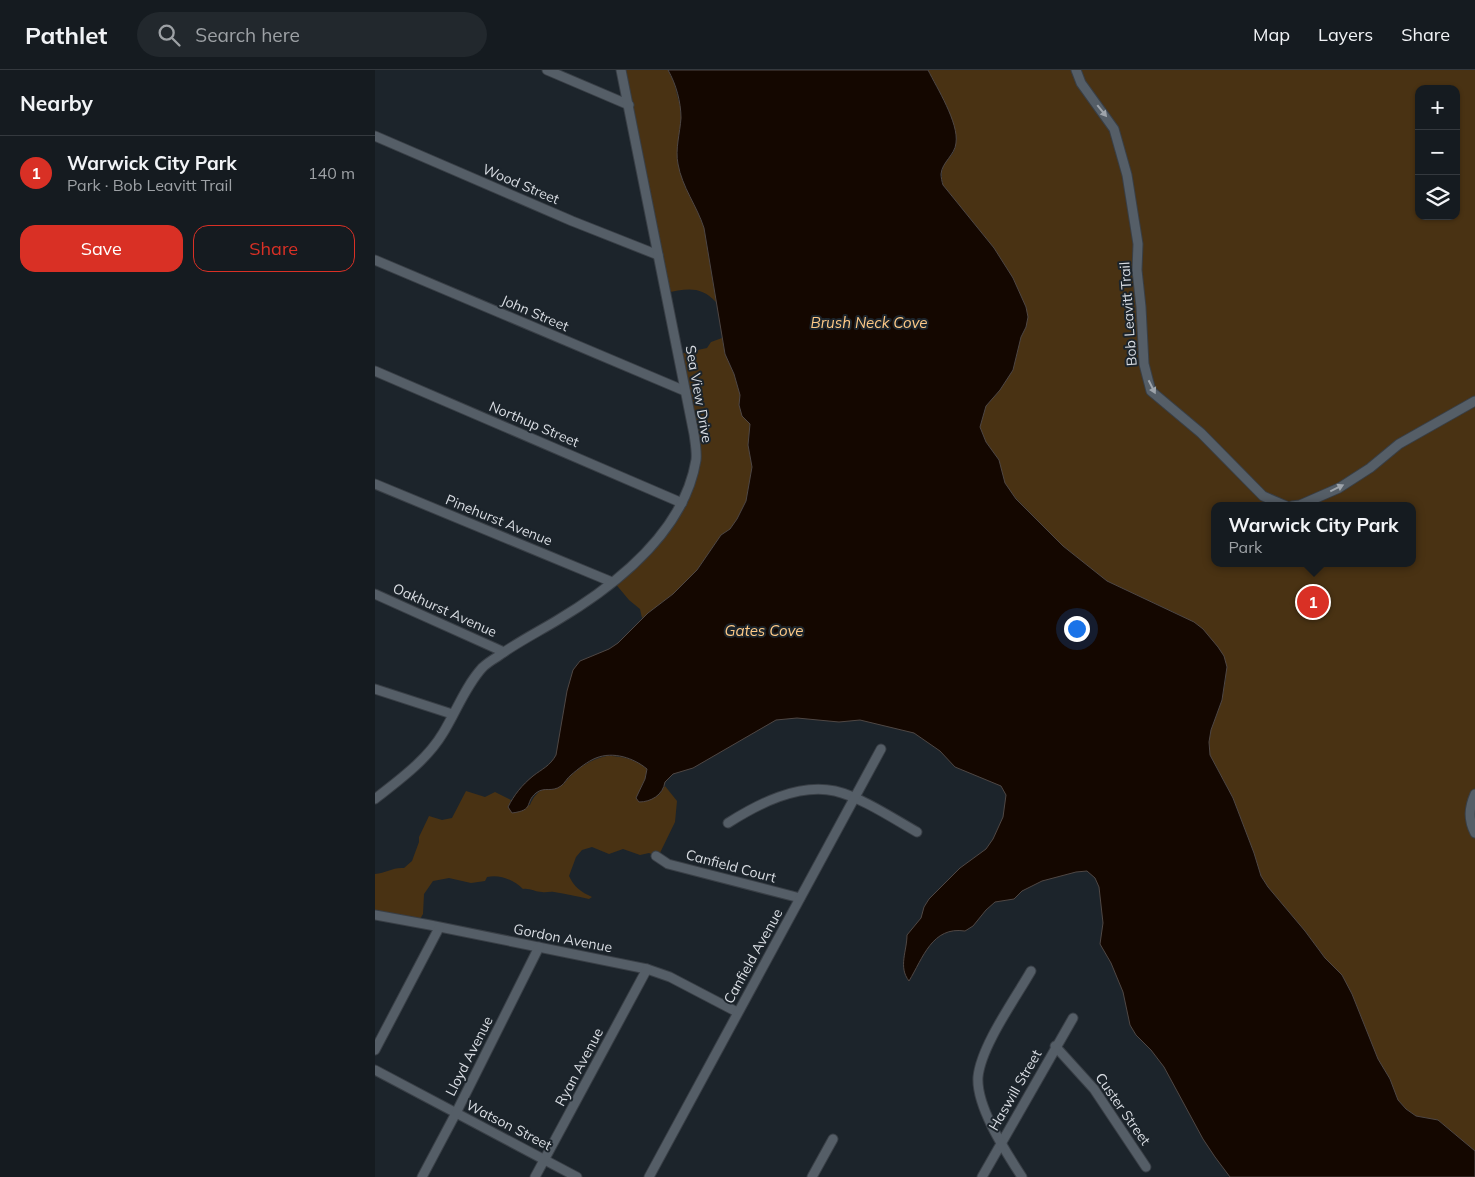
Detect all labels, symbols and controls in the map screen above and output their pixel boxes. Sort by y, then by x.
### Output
search box [137,12,487,57]
text: Pathlet [25,20,107,50]
icon: search [155,21,183,49]
text: Search here [195,23,300,47]
text: Map [1253,23,1290,46]
text: Layers [1318,23,1373,46]
text: Share [1401,23,1450,46]
map controls [1415,85,1460,220]
button: + [1415,85,1460,130]
text: Nearby [20,90,93,116]
one-way arrow [1096,104,1107,117]
button: − [1415,130,1460,175]
text: Warwick City Park [67,151,237,175]
street label: Wood Street [480,160,562,208]
text: 1 [31,163,41,183]
text: 140 m [308,163,355,183]
text: Park · Bob Leavitt Trail [67,175,232,195]
button: layers [1415,175,1460,220]
button: Save [20,225,183,272]
button: Share [193,225,355,272]
street label: Bob Leavitt Trail [1115,261,1141,367]
street label: John Street [499,291,571,335]
water label: Brush Neck Cove [810,313,928,332]
street label: Sea View Drive [682,344,716,444]
one-way arrow [1148,380,1156,395]
street label: Northup Street [486,397,582,451]
one-way arrow [1330,484,1344,492]
street label: Pinehurst Avenue [443,490,555,550]
popup [1211,502,1416,567]
text: Warwick City Park [1229,513,1398,537]
text: Park [1229,537,1262,557]
street label: Oakhurst Avenue [390,579,500,641]
pin: 1 [1297,583,1329,621]
your location [1064,616,1090,642]
water label: Gates Cove [725,621,803,640]
street label: Canfield Court [684,845,778,887]
street label: Canfield Avenue [719,905,787,1007]
street label: Gordon Avenue [512,920,614,956]
street label: Lloyd Avenue [441,1013,497,1099]
street label: Ryan Avenue [551,1025,607,1109]
street label: Haswill Street [985,1046,1045,1134]
street label: Custer Street [1091,1069,1155,1149]
street label: Watson Street [463,1096,555,1154]

